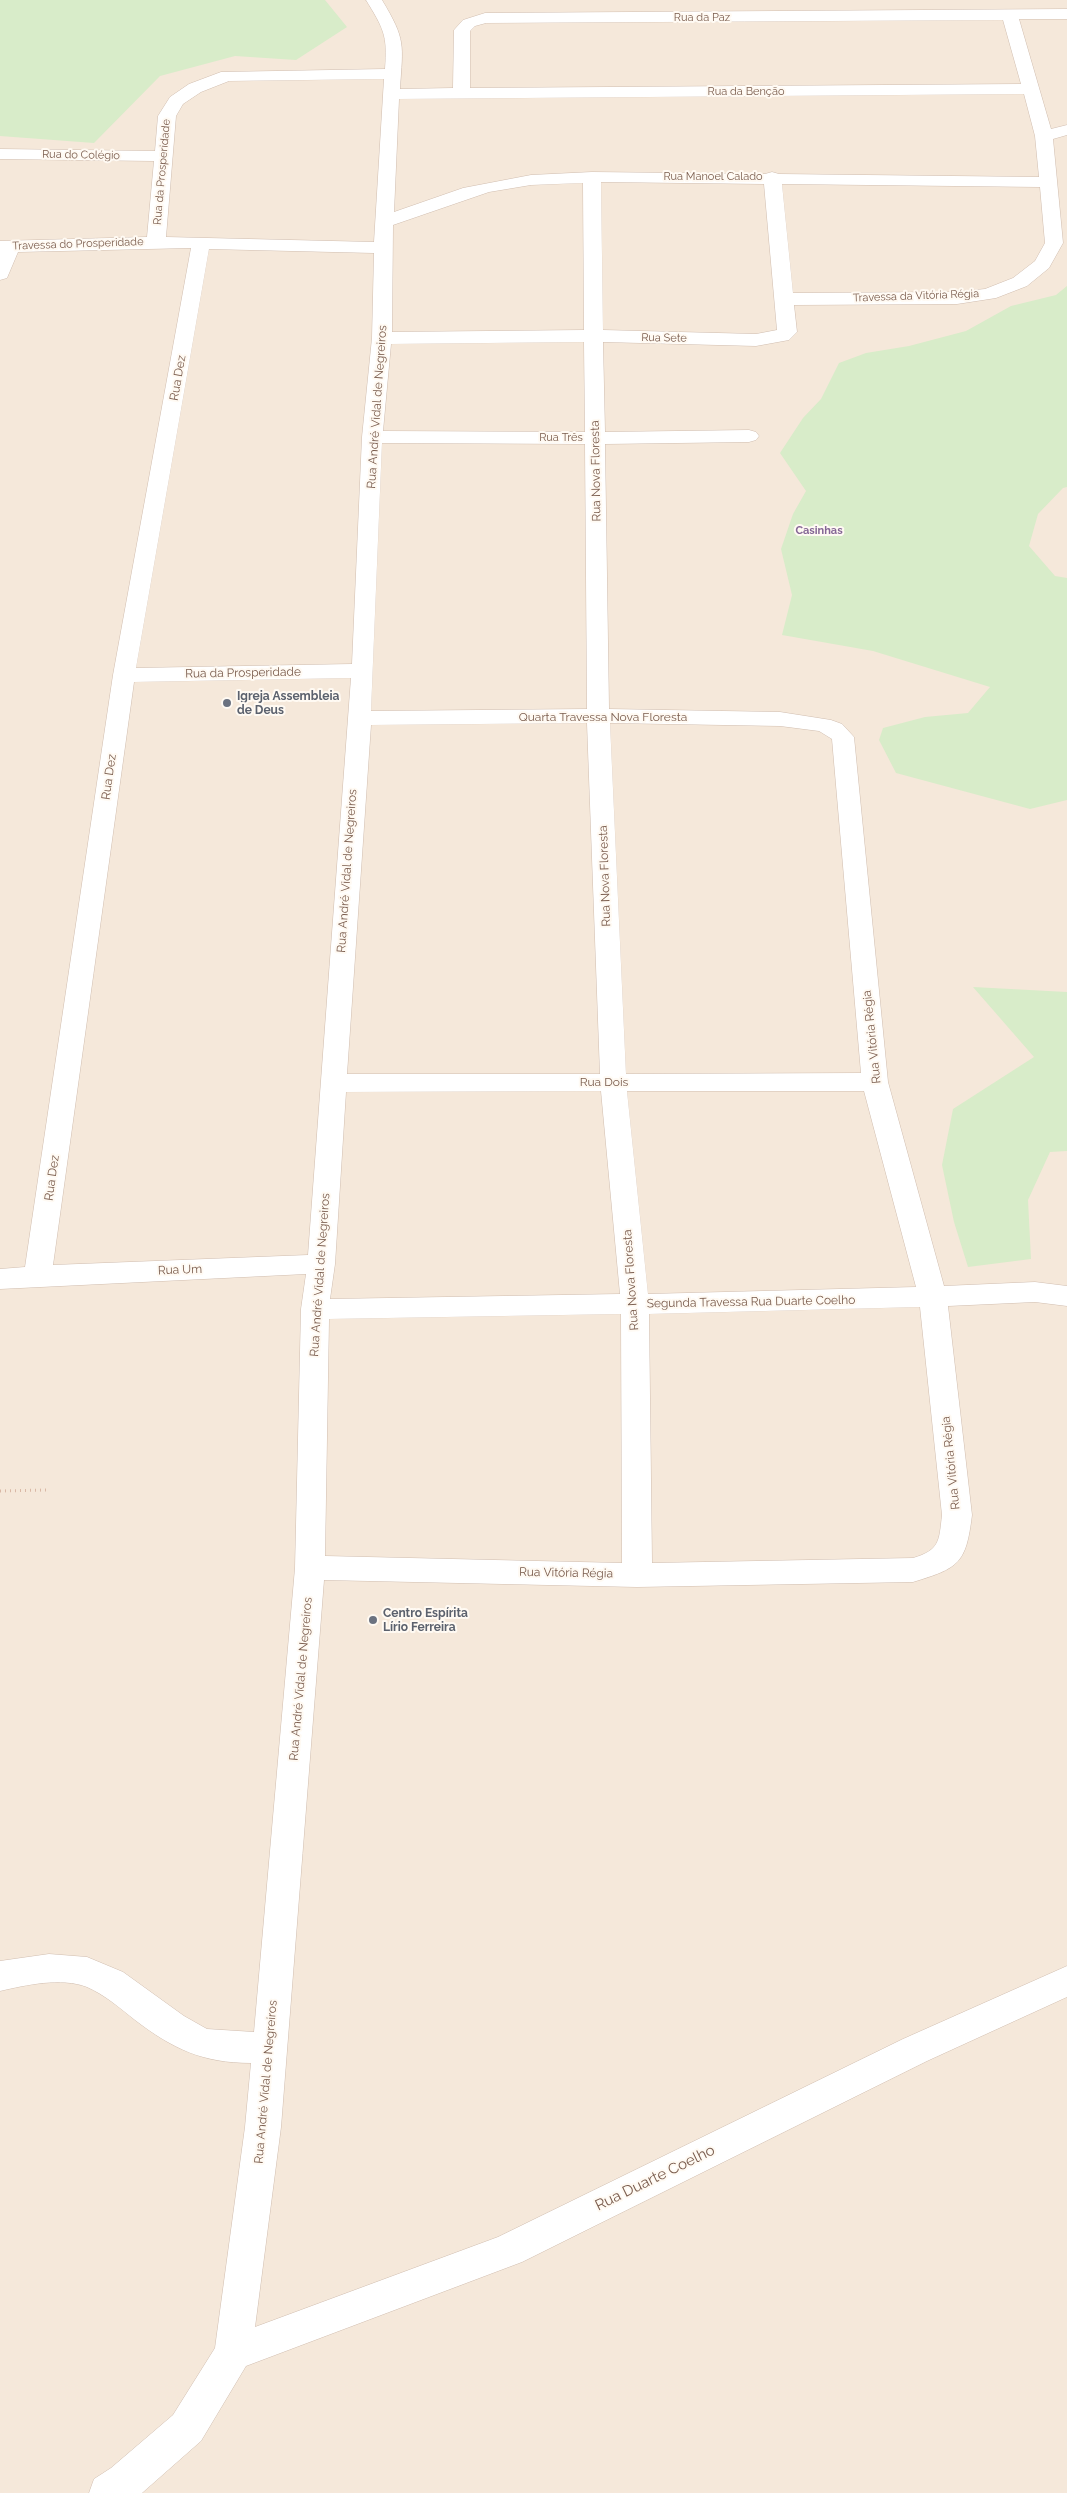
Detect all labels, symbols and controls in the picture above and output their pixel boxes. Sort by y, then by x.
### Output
street label: Rua da Paz [674,11,730,25]
street label: Rua da Benção [708,85,784,99]
street label: Rua da Prosperidade [151,119,173,225]
street label: Rua do Colégio [42,148,120,162]
street label: Rua Manoel Calado [663,170,763,184]
street label: Travessa do Prosperidade [12,235,144,253]
street label: Travessa da Vitória Régia [853,287,979,305]
street label: Rua André Vidal de Negreiros [364,325,390,489]
street label: Rua Sete [641,331,687,345]
street label: Rua Dez [167,354,189,402]
street label: Rua Nova Floresta [588,420,604,522]
street label: Rua Três [539,431,583,445]
district label: Casinhas [795,524,843,538]
street label: Rua da Prosperidade [185,665,301,681]
place label: Igreja Assembleia de Deus [237,689,339,717]
marker: Igreja Assembleia de Deus [221,697,233,709]
street label: Quarta Travessa Nova Floresta [519,710,687,724]
street label: Rua Dez [99,753,119,801]
street label: Rua André Vidal de Negreiros [334,789,360,953]
street label: Rua Nova Floresta [596,825,614,927]
street label: Rua Vitória Régia [860,990,884,1084]
street label: Rua Dois [580,1075,628,1089]
street label: Rua Dez [42,1154,62,1202]
street label: Rua André Vidal de Negreiros [307,1193,333,1357]
street label: Rua Nova Floresta [620,1229,642,1331]
street label: Rua Um [158,1262,202,1278]
street label: Segunda Travessa Rua Duarte Coelho [646,1293,856,1311]
street label: Rua Vitória Régia [939,1416,963,1510]
street label: Rua Vitória Régia [519,1565,613,1581]
street label: Rua André Vidal de Negreiros [287,1597,315,1761]
place label: Centro Espírita Lírio Ferreira [383,1606,468,1634]
marker: Centro Espírita Lírio Ferreira [367,1614,379,1626]
street label: Rua André Vidal de Negreiros [252,2000,280,2164]
street label: Rua Duarte Coelho [592,2141,718,2215]

